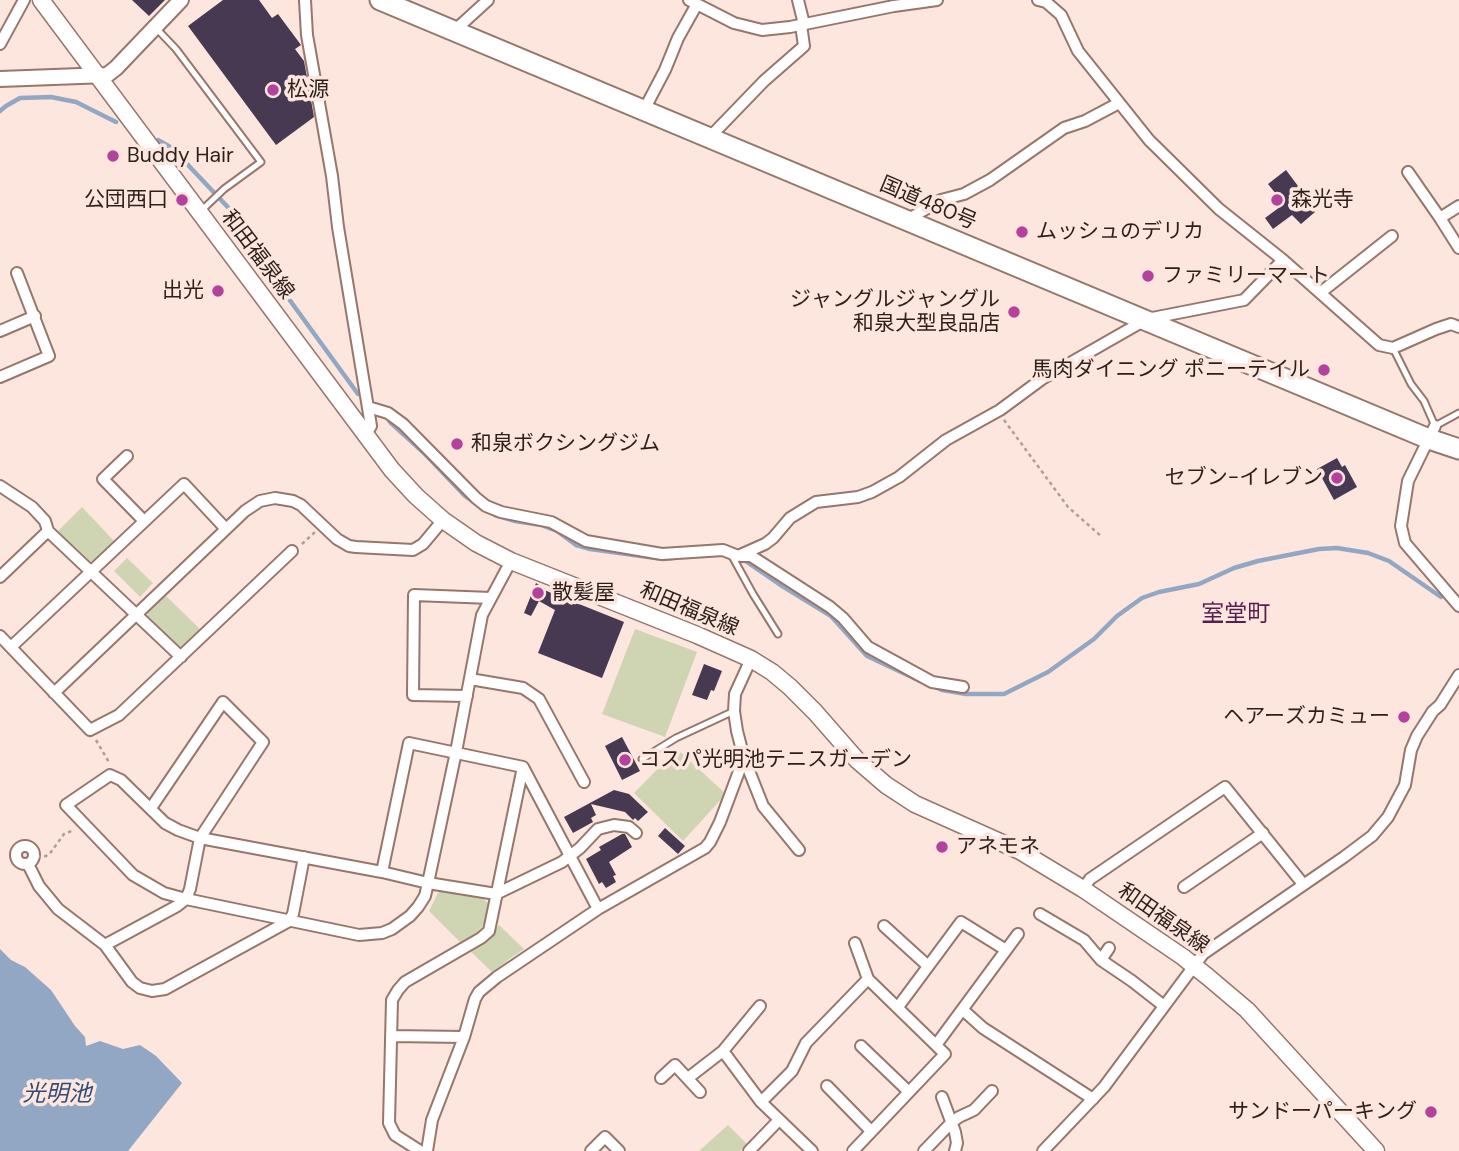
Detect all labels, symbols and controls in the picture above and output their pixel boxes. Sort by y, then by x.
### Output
place label: 松源 [287,77,329,103]
marker: 松源 [265,82,281,98]
place label: Buddy Hair [127,143,234,169]
marker: Buddy Hair [105,148,121,164]
street label: 国道480号 [876,172,980,236]
place label: 公団西口 [84,187,168,213]
place label: 森光寺 [1291,187,1354,213]
marker: 公団西口 [174,192,190,208]
marker: 森光寺 [1269,192,1285,208]
street label: 和田福泉線 [215,205,299,305]
place label: ムッシュのデリカ [1036,219,1204,245]
marker: ムッシュのデリカ [1014,224,1030,240]
place label: ファミリーマート [1162,263,1330,289]
marker: ファミリーマート [1140,268,1156,284]
place label: 出光 [162,278,204,304]
marker: 出光 [210,283,226,299]
place label: ジャングルジャングル 和泉大型良品店 [790,287,1000,337]
marker: ジャングルジャングル 和泉大型良品店 [1006,304,1022,320]
place label: 馬肉ダイニング ポニーテイル [1031,357,1310,383]
marker: 馬肉ダイニング ポニーテイル [1316,362,1332,378]
place label: 和泉ボクシングジム [471,431,660,457]
marker: 和泉ボクシングジム [449,436,465,452]
place label: セブン-イレブン [1165,465,1323,491]
marker: セブン-イレブン [1329,470,1345,486]
street label: 和田福泉線 [636,578,742,642]
place label: 散髪屋 [552,580,615,606]
marker: 散髪屋 [530,585,546,601]
district label: 室堂町 [1202,601,1270,629]
place label: ヘアーズカミュー [1223,704,1390,730]
marker: ヘアーズカミュー [1396,709,1412,725]
place label: コスパ光明池テニスガーデン [639,747,912,773]
marker: コスパ光明池テニスガーデン [617,752,633,768]
place label: アネモネ [956,834,1040,860]
marker: アネモネ [934,839,950,855]
street label: 和田福泉線 [1113,879,1213,959]
water label: 光明池 [23,1081,91,1109]
place label: サンドーパーキング [1228,1099,1417,1125]
marker: サンドーパーキング [1423,1104,1439,1120]

